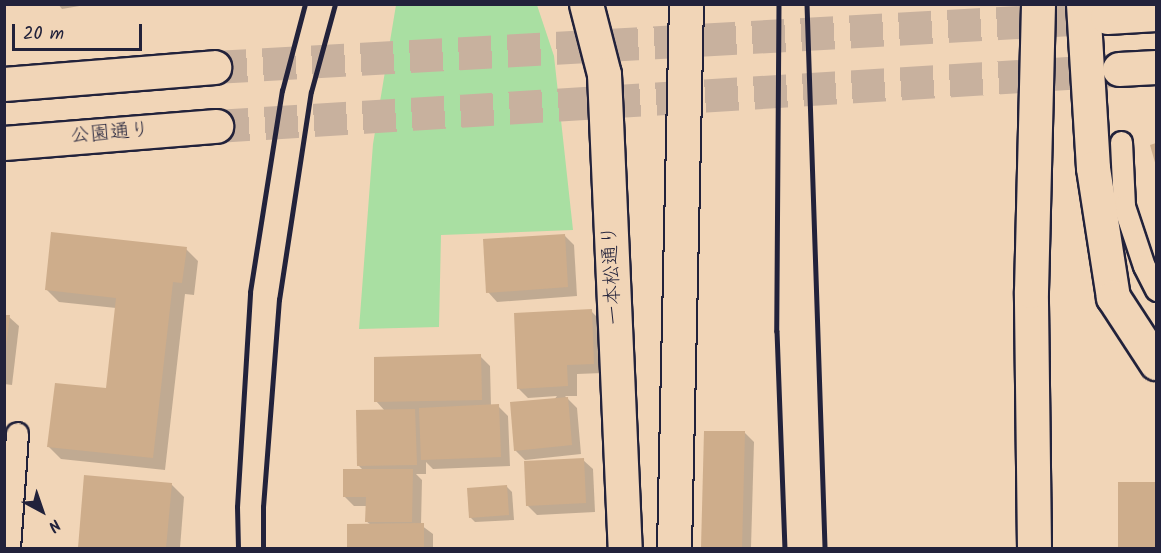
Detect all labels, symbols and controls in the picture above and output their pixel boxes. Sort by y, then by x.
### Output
scale bar [15,12,146,50]
text: 20 m [23,20,64,49]
street label: 公園通り [69,119,151,149]
street label: 一本松通り [598,224,628,326]
north arrow [12,481,72,541]
text: N [42,512,66,538]

